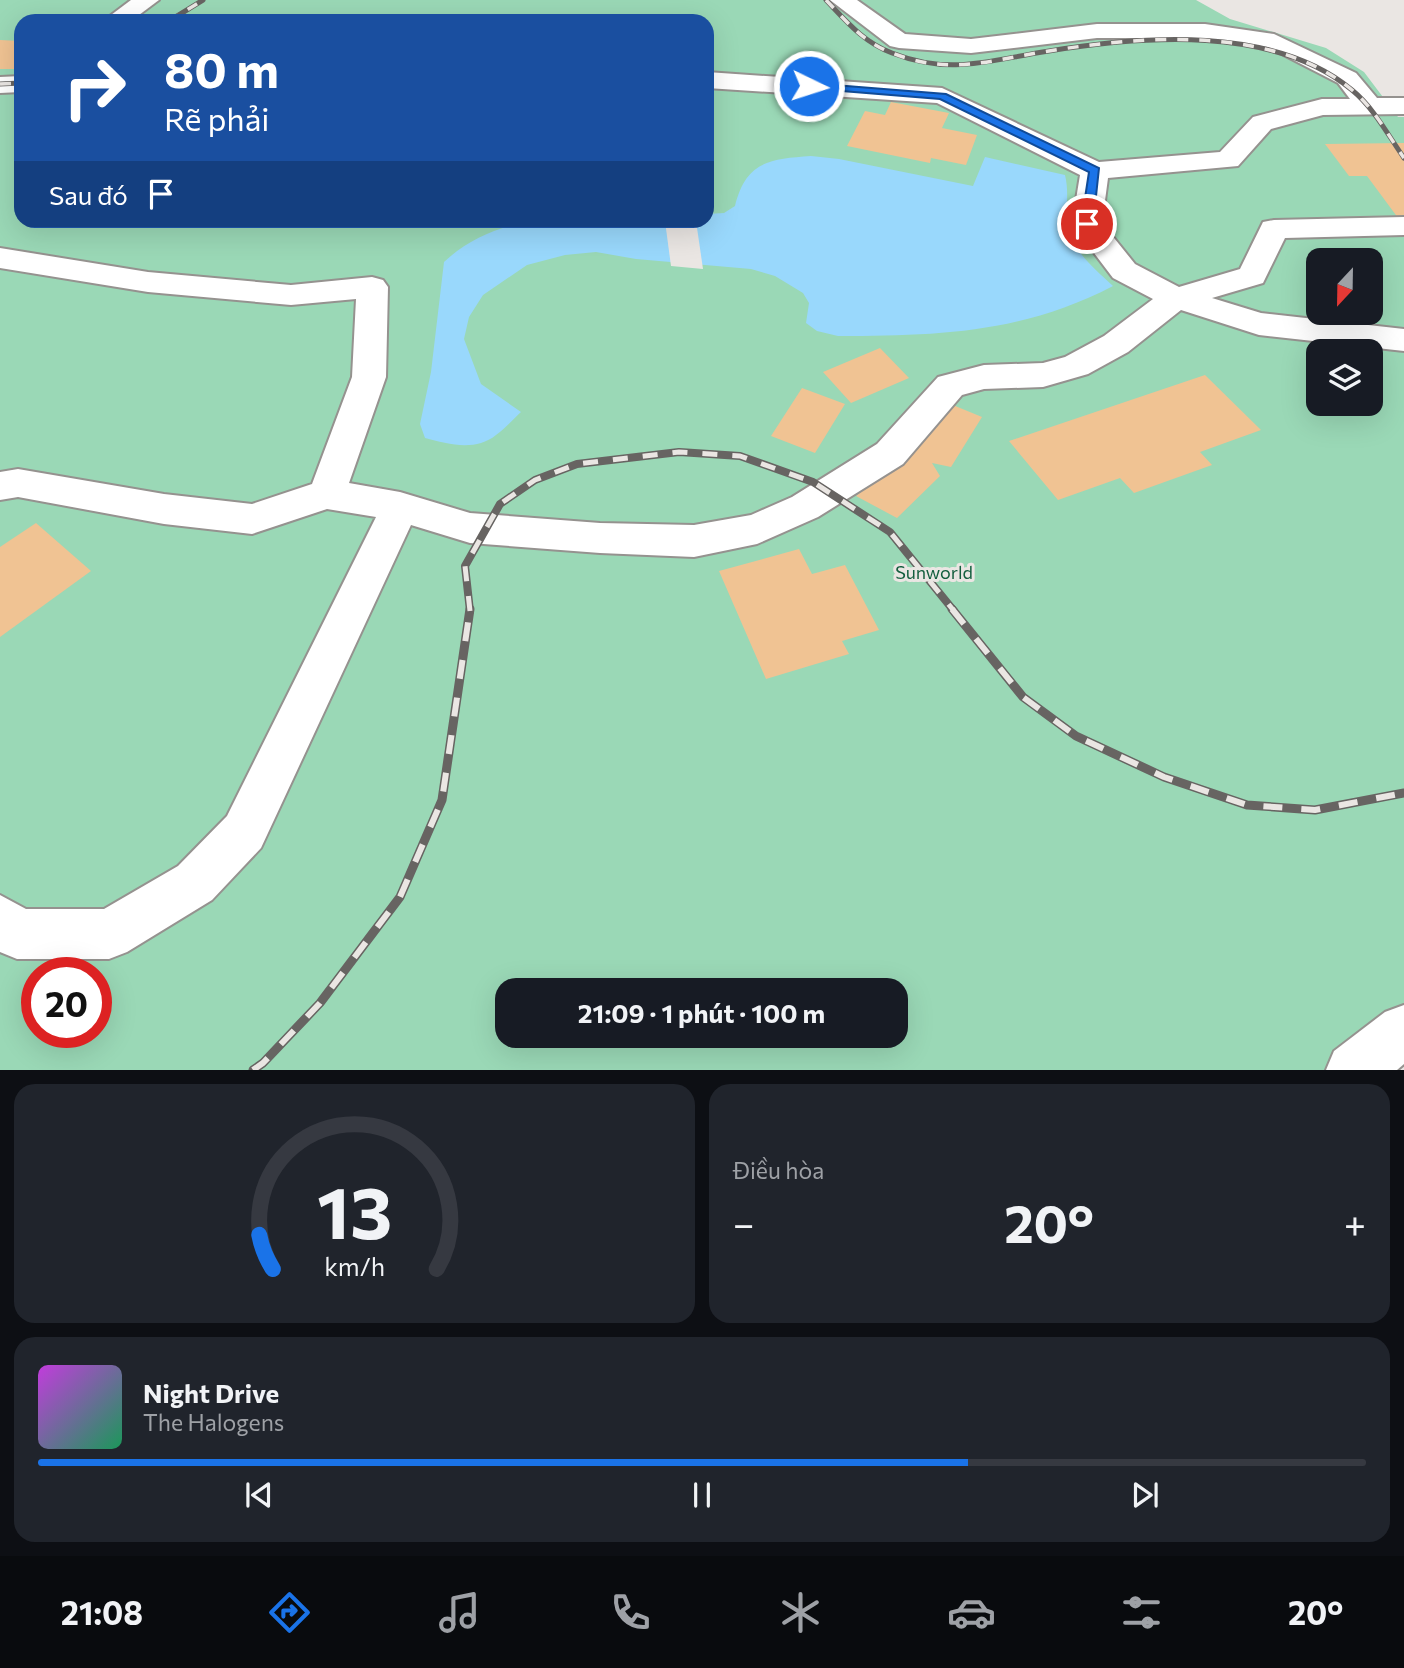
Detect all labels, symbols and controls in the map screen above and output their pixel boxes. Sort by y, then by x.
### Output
text: 80 m [164,38,279,98]
icon: right [49,42,140,133]
position arrow [772,49,846,123]
text: Rẽ phải [164,98,269,138]
icon: arrive [142,175,180,213]
text: Sau đó [49,179,128,210]
pin [1057,194,1117,254]
icon: arrive [1068,205,1106,243]
north arrow [1306,248,1382,326]
map controls [1306,248,1383,416]
button: layers [1306,339,1383,416]
park label: Sunworld [895,561,973,583]
speed limit sign: 20 [21,957,112,1048]
text: 21:09 · 1 phút · 100 m [578,997,825,1028]
text: Điều hòa [733,1156,824,1184]
text: 13 [317,1166,392,1255]
text: 20° [1004,1190,1094,1254]
text: − [733,1199,755,1246]
text: + [1344,1199,1366,1246]
text: km/h [324,1251,385,1281]
text: Night Drive [143,1377,279,1408]
text: The Halogens [143,1408,284,1436]
icon: previous [240,1476,278,1514]
icon: pause [683,1476,721,1514]
icon: next [1126,1476,1164,1514]
icon: directions [265,1588,314,1637]
icon: music [435,1588,484,1637]
icon: phone [606,1588,655,1637]
icon: climate [776,1588,825,1637]
icon: car [947,1588,996,1637]
icon: filters [1117,1588,1166,1637]
text: 21:08 [61,1592,143,1632]
text: 20° [1288,1592,1343,1632]

